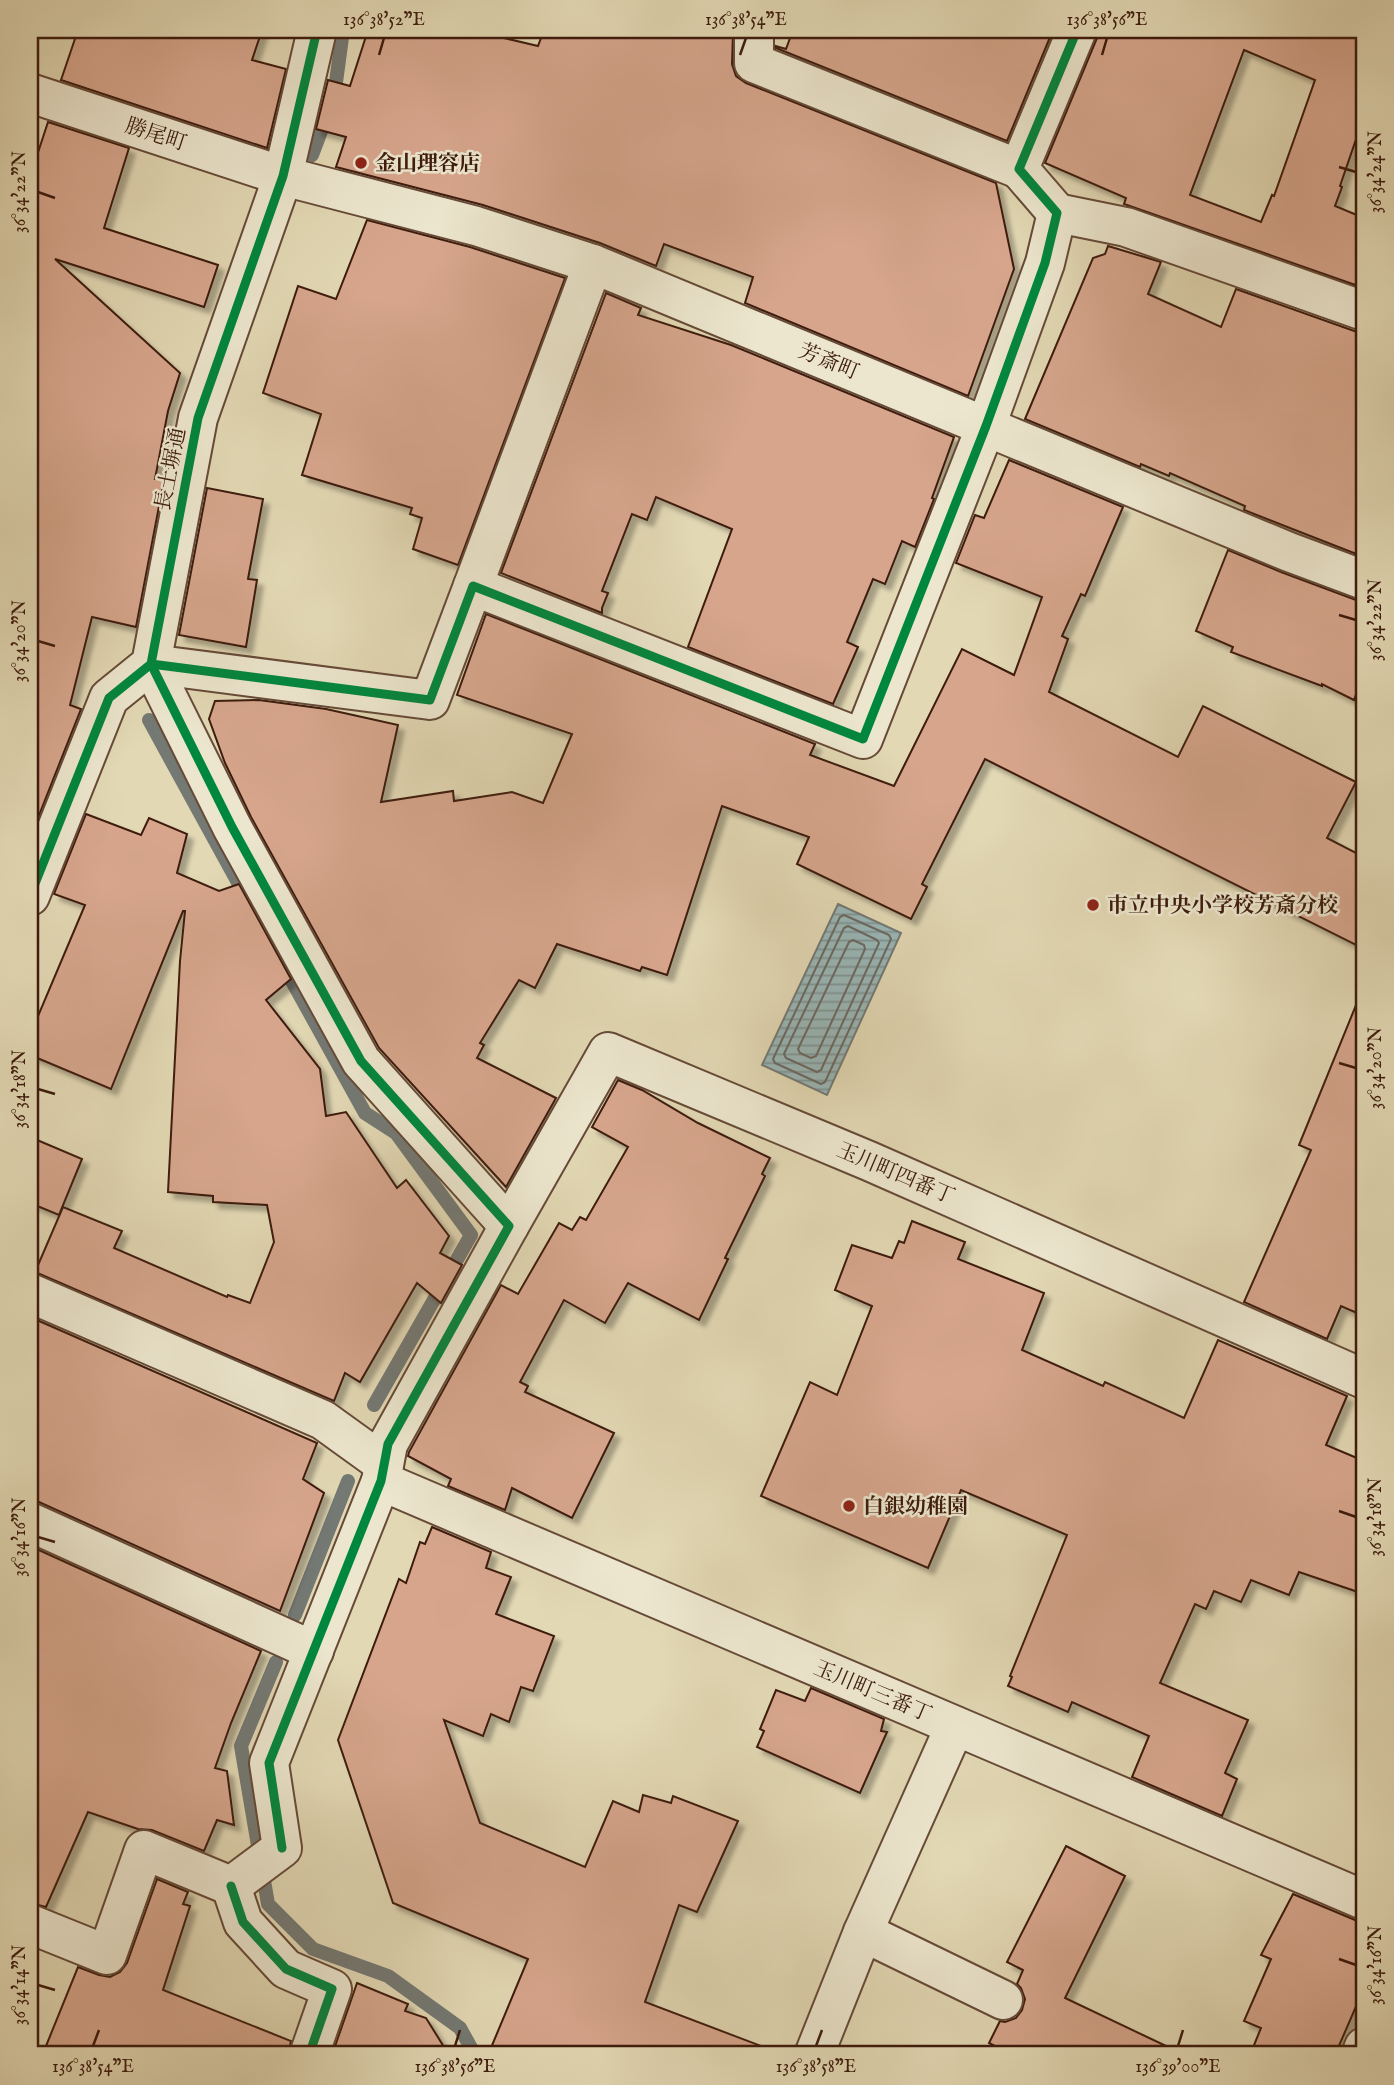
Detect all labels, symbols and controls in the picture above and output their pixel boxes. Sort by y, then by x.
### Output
text: 136°38'52"E [343,9,425,32]
text: 136°38'54"E [705,9,787,32]
text: 136°38'56"E [1067,9,1147,32]
street label: 勝尾町 [121,113,190,158]
text: 36°34'24"N [1365,130,1388,213]
text: 36°34'22"N [9,151,32,233]
place label: 金山理容店 [375,151,480,178]
marker: 金山理容店 [353,155,369,171]
street label: 芳斎町 [794,338,863,387]
street label: 長土塀通 [150,425,193,513]
text: 36°34'22"N [1365,579,1388,661]
text: 36°34'20"N [9,599,32,682]
place label: 市立中央小学校芳斎分校 [1107,893,1338,920]
marker: 市立中央小学校芳斎分校 [1085,897,1101,913]
text: 36°34'20"N [1365,1026,1388,1109]
text: 36°34'18"N [9,1049,32,1128]
street label: 玉川町四番丁 [832,1137,959,1211]
text: 36°34'18"N [1365,1477,1388,1556]
place label: 白銀幼稚園 [863,1494,968,1521]
text: 36°34'16"N [9,1497,32,1577]
marker: 白銀幼稚園 [841,1498,857,1514]
street label: 玉川町三番丁 [809,1655,936,1729]
text: 36°34'16"N [1365,1925,1388,2005]
text: 36°34'14"N [9,1944,32,2025]
text: 136°38'54"E [52,2056,134,2079]
text: 136°38'56"E [415,2056,495,2079]
text: 136°38'58"E [776,2056,856,2079]
text: 136°39'00"E [1135,2056,1221,2079]

